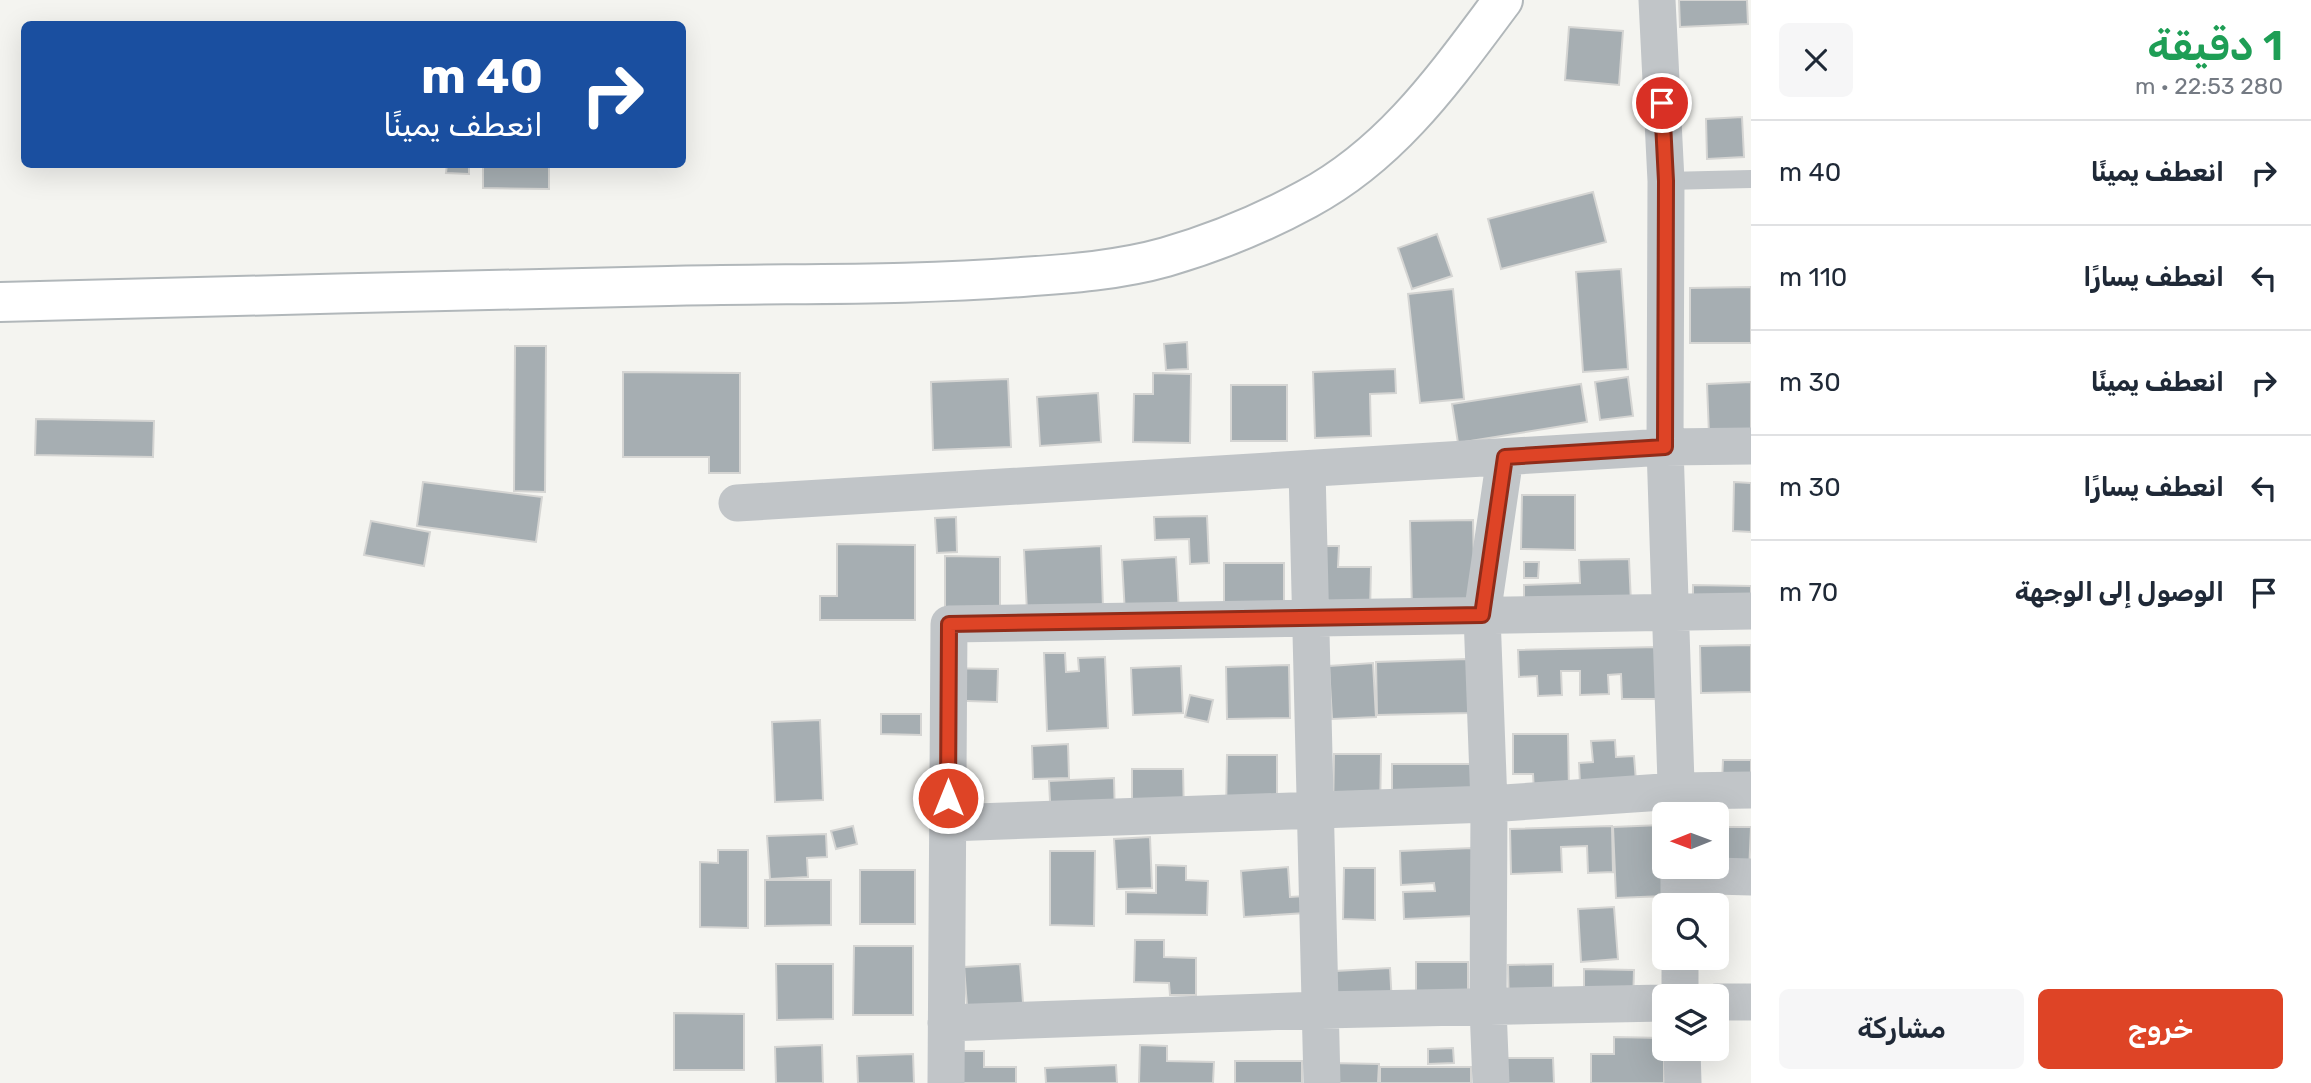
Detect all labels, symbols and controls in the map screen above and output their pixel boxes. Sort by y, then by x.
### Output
text: 1 دقيقة [2147,21,2283,71]
button: close [1779,23,1853,97]
text: 40 m [421,47,543,105]
icon: right [567,49,658,140]
text: 280 m · 22:53 [2135,72,2283,100]
pin [1632,73,1692,133]
icon: arrive [1643,84,1681,122]
text: انعطف يمينًا [383,106,543,144]
icon: right [2245,154,2283,192]
text: 40 m [1779,157,1841,188]
text: انعطف يمينًا [2091,157,2224,188]
icon: left [2245,259,2283,297]
text: 110 m [1779,262,1847,293]
text: انعطف يسارًا [2083,262,2224,293]
icon: right [2245,364,2283,402]
text: 30 m [1779,367,1841,398]
text: انعطف يمينًا [2091,367,2224,398]
icon: left [2245,469,2283,507]
text: 30 m [1779,472,1841,503]
text: انعطف يسارًا [2083,472,2224,503]
icon: arrive [2245,574,2283,612]
text: 70 m [1779,577,1838,608]
text: الوصول إلى الوجهة [2015,577,2224,608]
position arrow [911,761,985,835]
north arrow [1652,802,1729,878]
map controls [1652,802,1729,1061]
button: search [1652,893,1729,970]
button: layers [1652,984,1729,1061]
button: مشاركة [1779,989,2024,1069]
button: خروج [2038,989,2283,1069]

